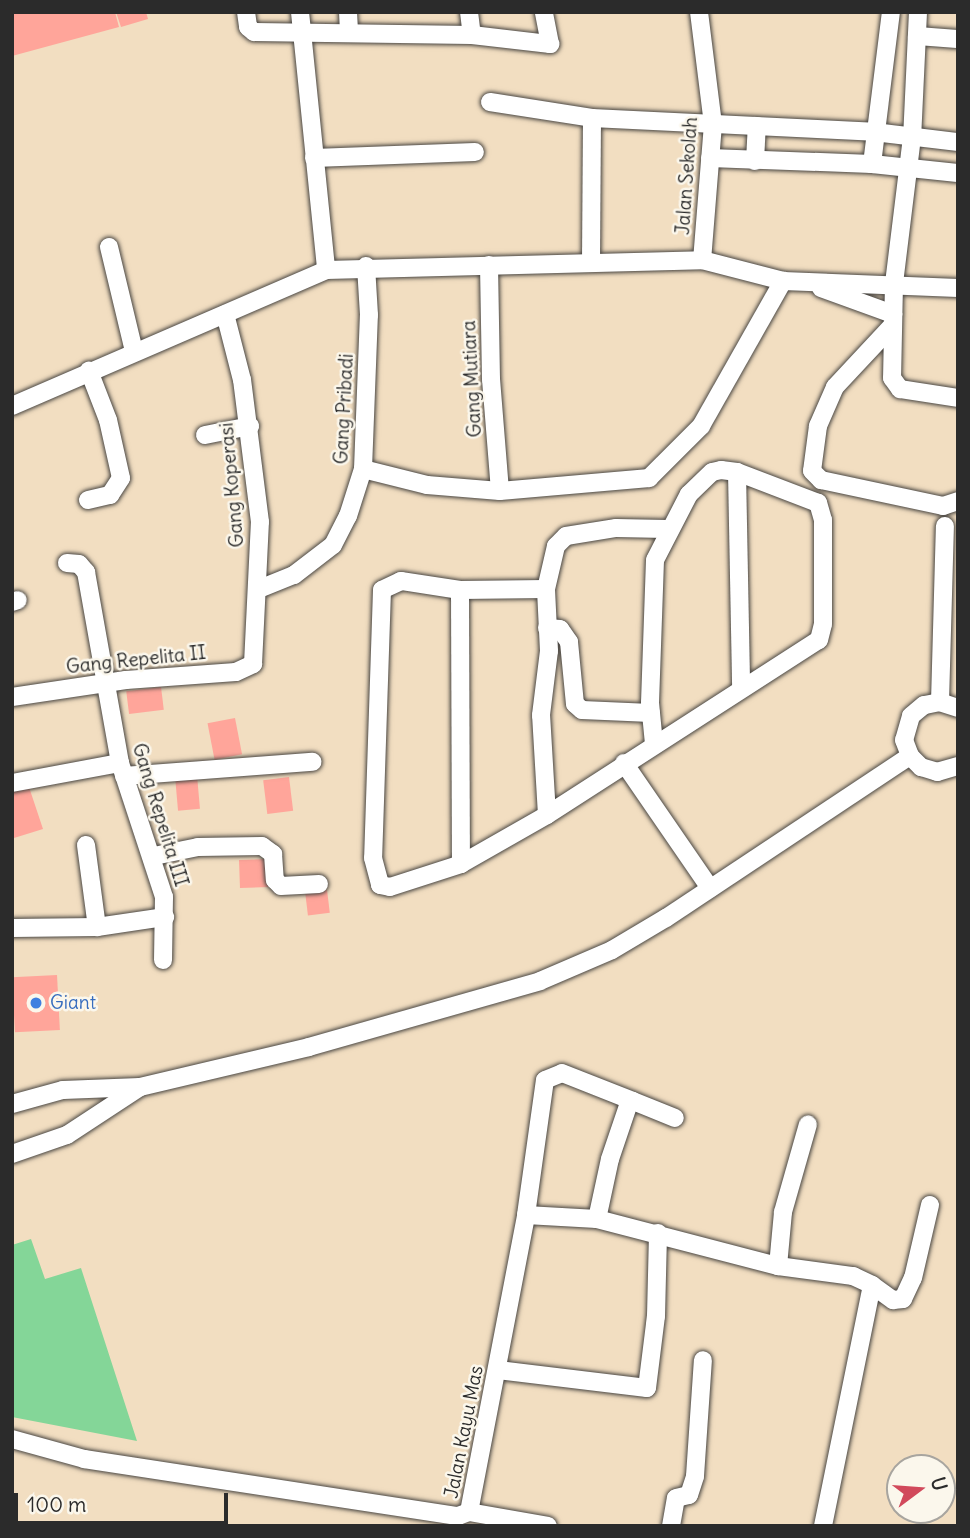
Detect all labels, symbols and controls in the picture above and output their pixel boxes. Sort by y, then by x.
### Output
street label: Jalan Sekolah [672,116,702,236]
street label: Gang Mutiara [458,320,486,438]
street label: Gang Pribadi [330,353,358,465]
street label: Gang Koperasi [215,422,249,548]
street label: Gang Repelita II [65,641,207,679]
street label: Gang Repelita III [127,741,193,889]
place label: Giant [50,992,96,1014]
marker: Giant [28,995,44,1011]
street label: Jalan Kayu Mas [440,1364,488,1500]
north arrow [886,1454,956,1524]
text: U [926,1474,953,1493]
scale bar [18,1478,231,1522]
text: 100 m [27,1491,86,1518]

